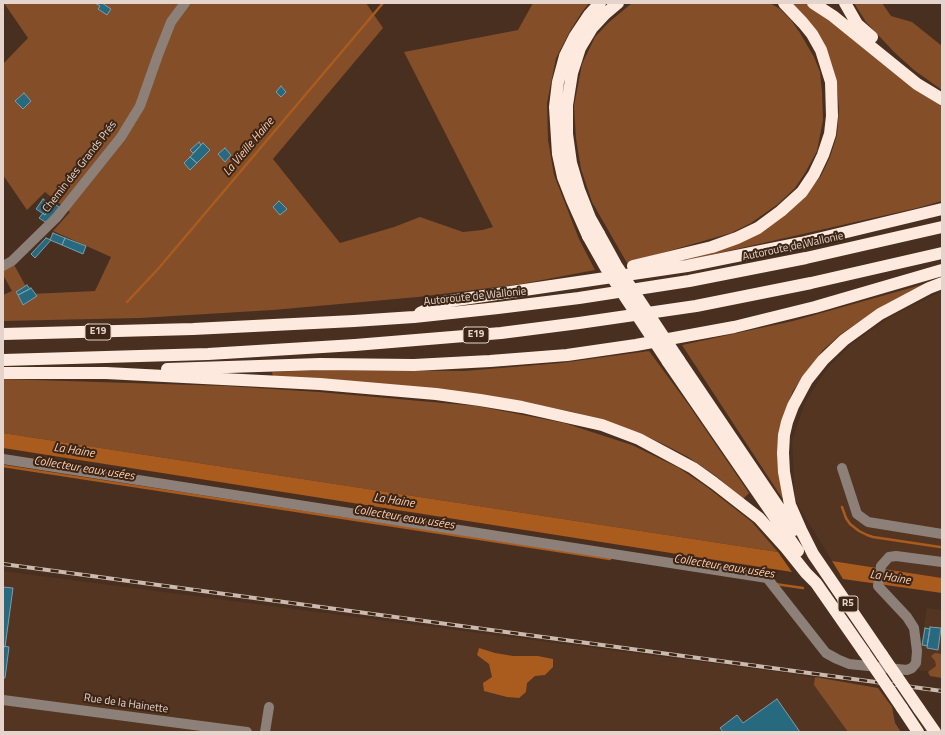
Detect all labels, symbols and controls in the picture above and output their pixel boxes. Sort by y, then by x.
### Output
water label: La Vieille Haine [220,115,278,179]
street label: Chemin des Grands Prés [40,119,120,215]
street label: Autoroute de Wallonie [741,230,845,264]
street label: Autoroute de Wallonie [423,285,527,309]
road number: E19 [85,324,111,340]
road number: E19 [463,327,489,343]
water label: La Haine [53,441,95,461]
water label: Collecteur eaux usées [33,454,135,484]
water label: La Haine [373,491,415,511]
water label: Collecteur eaux usées [353,503,455,533]
water label: Collecteur eaux usées [673,552,775,582]
water label: La Haine [869,568,911,588]
road number: R5 [838,596,858,612]
street label: Rue de la Hainette [83,692,169,716]

